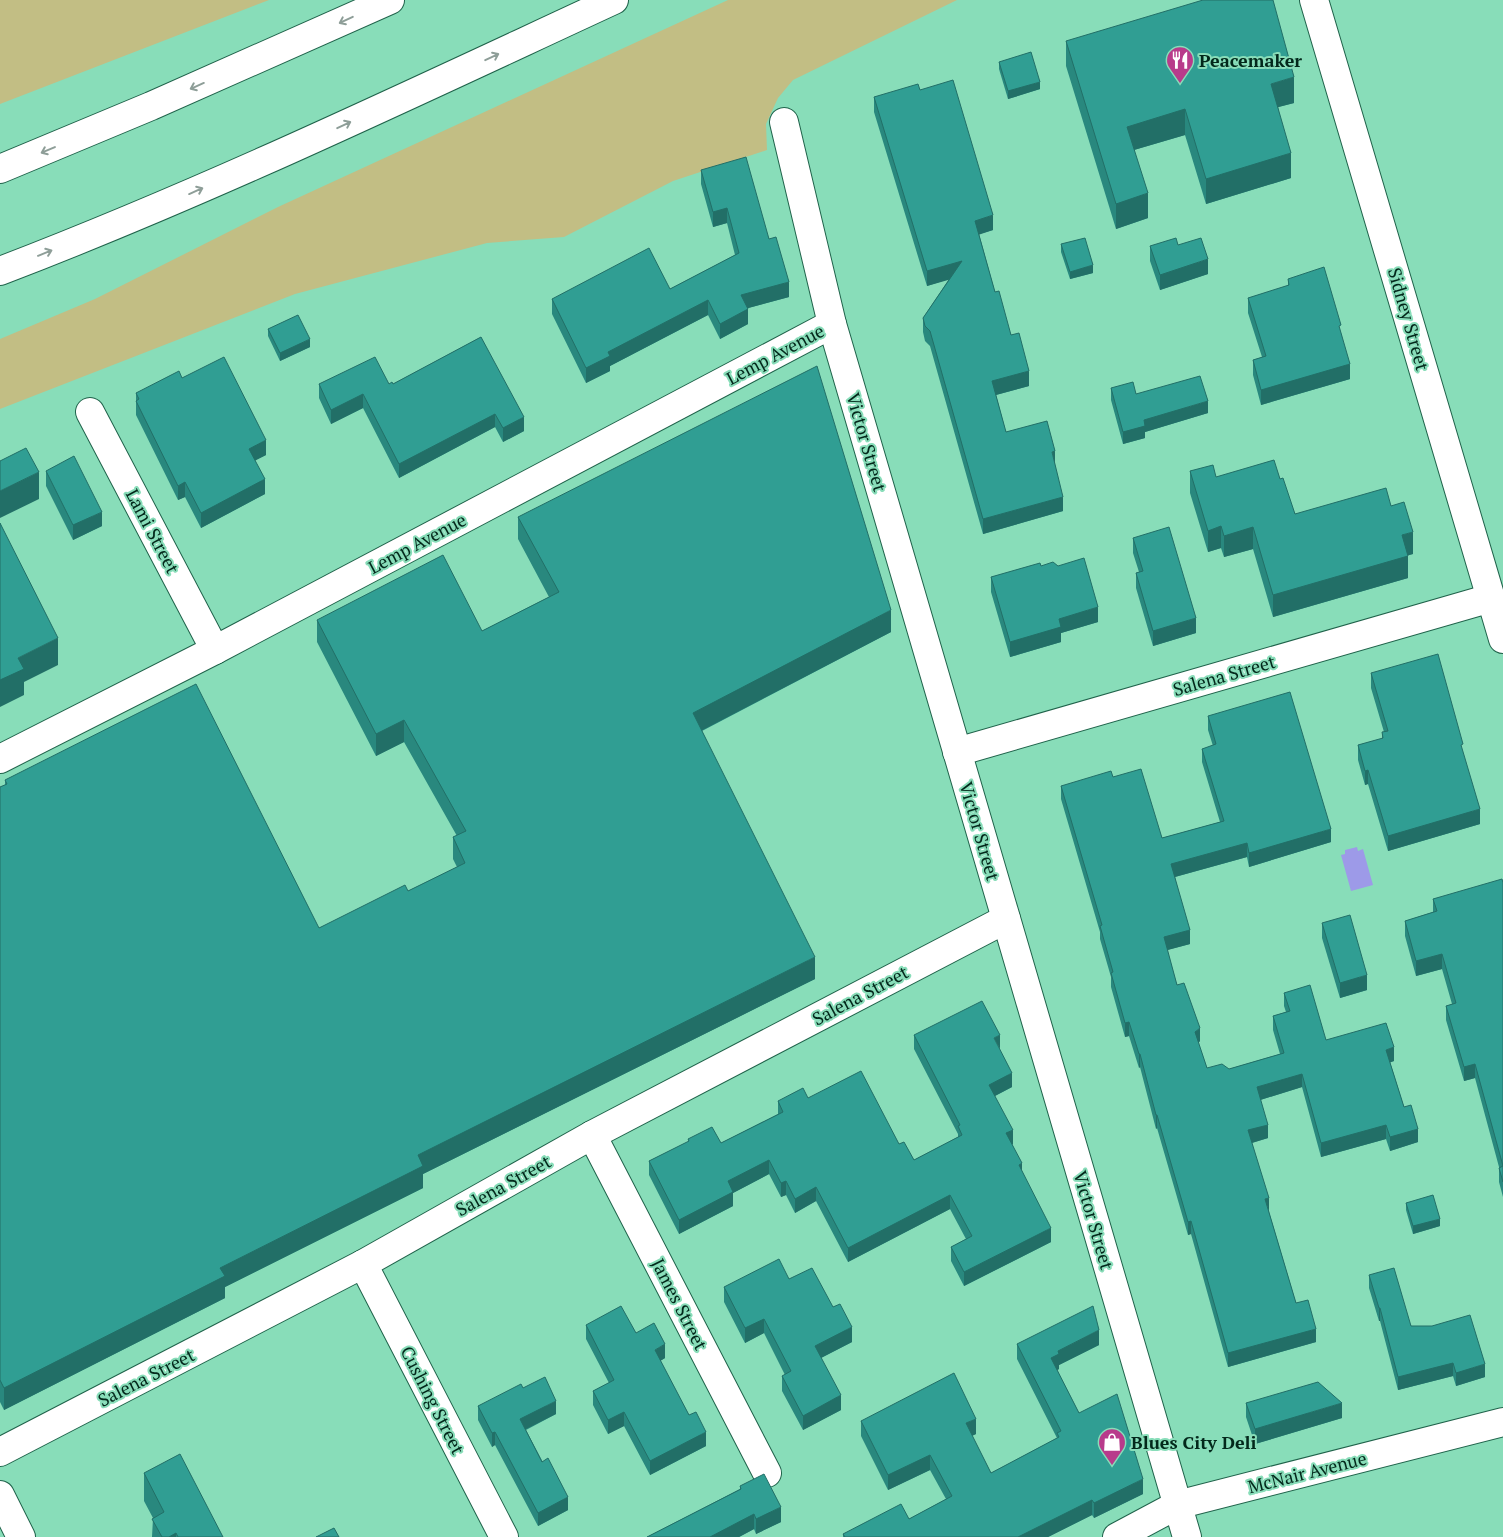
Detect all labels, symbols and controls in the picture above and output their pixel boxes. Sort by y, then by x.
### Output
one-way arrow [339,16,354,26]
restaurant icon: Peacemaker [1165,45,1195,84]
place label: Peacemaker [1199,48,1302,72]
one-way arrow [484,52,499,62]
one-way arrow [190,81,205,91]
one-way arrow [336,120,351,129]
one-way arrow [40,146,55,155]
one-way arrow [188,185,203,195]
one-way arrow [37,248,52,257]
street label: Sidney Street [1383,265,1435,374]
street label: Lemp Avenue [722,318,828,390]
street label: Victor Street [841,390,893,495]
street label: Lami Street [121,485,185,578]
street label: Lemp Avenue [364,507,470,579]
street label: Salena Street [1170,649,1278,701]
street label: Victor Street [954,779,1006,884]
street label: Salena Street [808,960,912,1030]
street label: Salena Street [451,1149,555,1221]
street label: Victor Street [1068,1168,1120,1273]
street label: James Street [647,1254,714,1354]
street label: Salena Street [94,1342,199,1412]
street label: Cushing Street [395,1342,471,1458]
shop icon: Blues City Deli [1097,1427,1127,1466]
place label: Blues City Deli [1131,1430,1257,1454]
street label: McNair Avenue [1245,1446,1369,1498]

